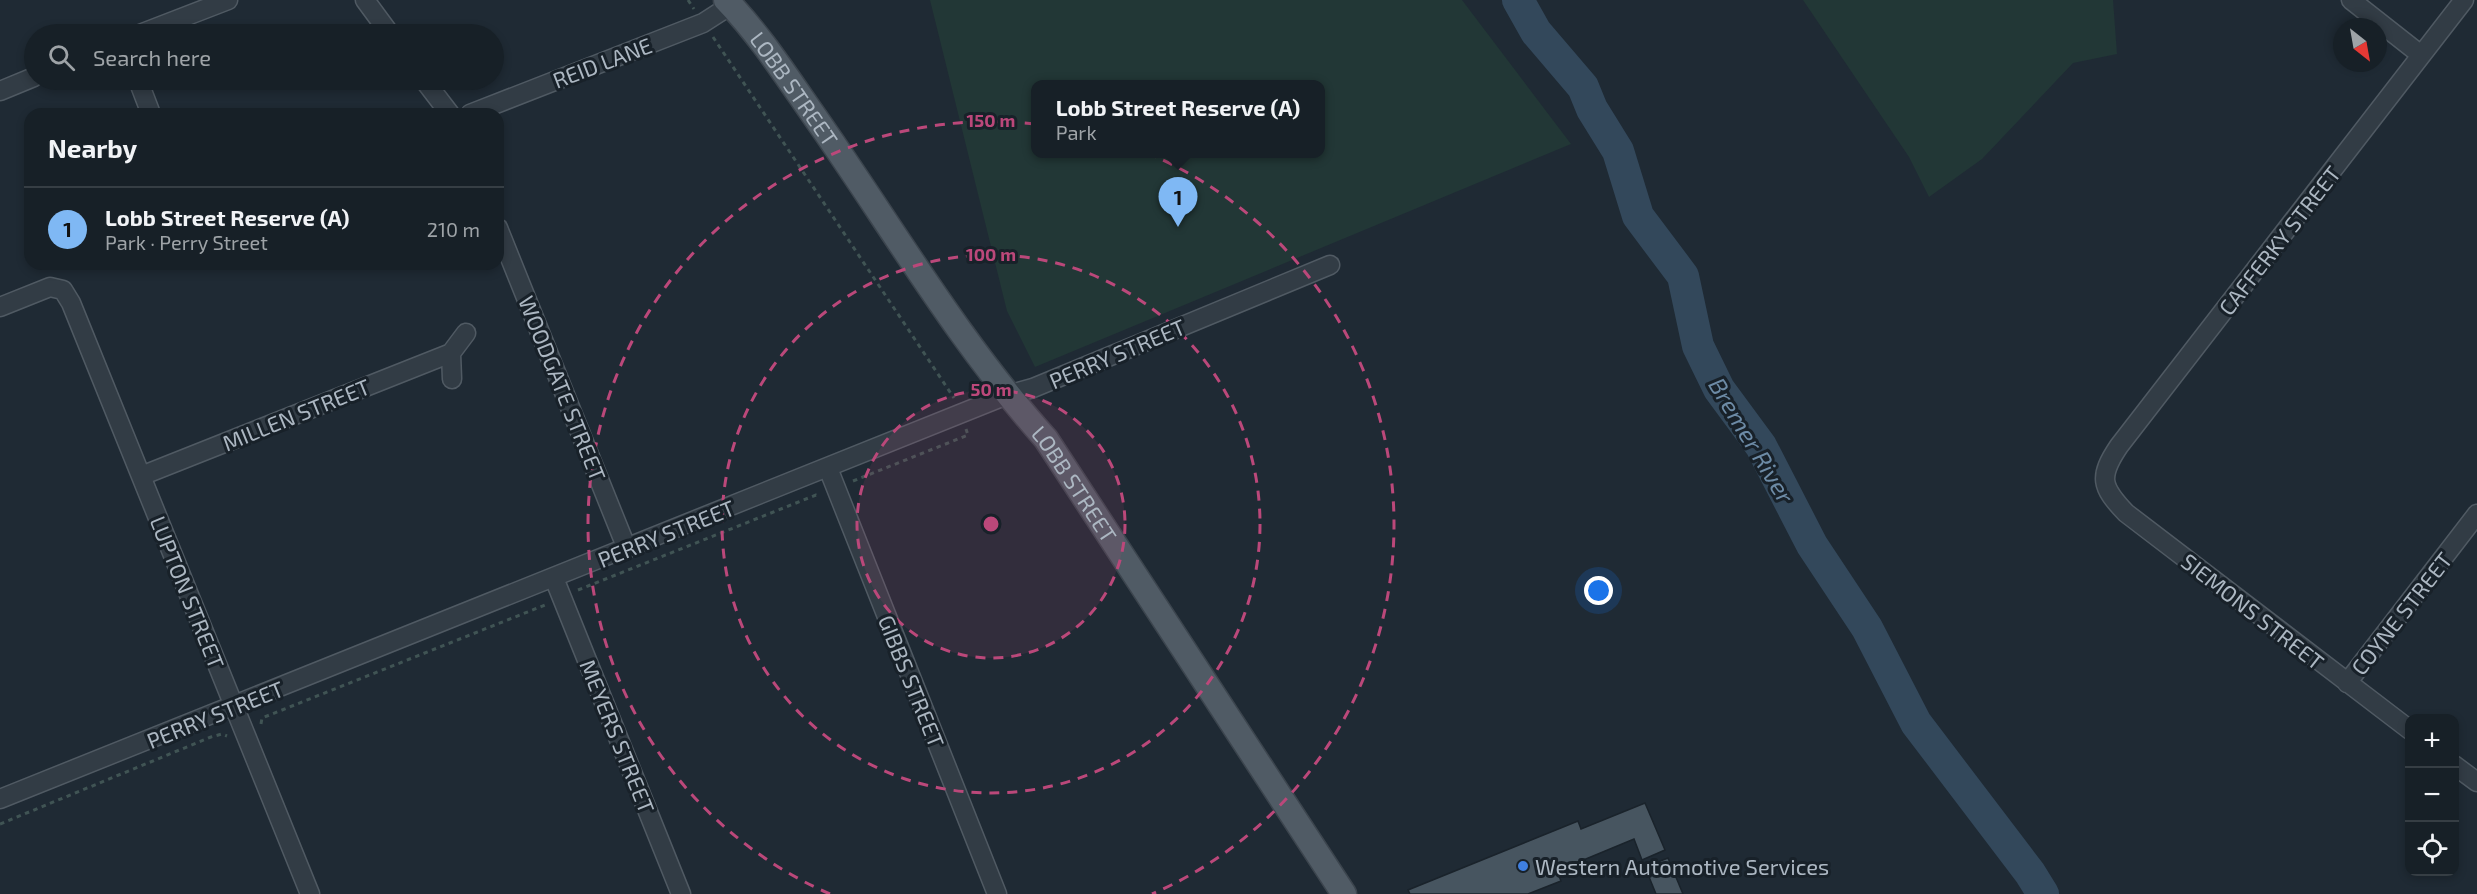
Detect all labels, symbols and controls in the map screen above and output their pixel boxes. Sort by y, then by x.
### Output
north arrow [2333,18,2387,72]
search box [24,24,504,90]
street label: LOBB STREET [745,26,844,151]
street label: REID LANE [549,31,655,93]
icon: search [45,41,78,74]
text: Search here [93,44,211,70]
popup [1031,80,1325,158]
text: Lobb Street Reserve (A) [1056,94,1300,120]
text: 150 m [967,109,1015,131]
text: Park [1056,120,1097,144]
text: Nearby [48,132,137,163]
street label: CAFFERKY STREET [2213,160,2345,320]
pin: 1 [1158,178,1198,227]
text: Lobb Street Reserve (A) [105,204,350,230]
text: 1 [63,217,72,241]
text: 210 m [427,217,480,241]
text: Park · Perry Street [105,230,268,254]
text: 100 m [966,243,1016,265]
street label: WOODGATE STREET [514,292,612,484]
street label: PERRY STREET [1045,313,1189,393]
water label: Bremer River [1703,372,1801,508]
street label: MILLEN STREET [219,373,374,455]
text: 50 m [970,378,1012,400]
street label: LOBB STREET [1027,420,1123,547]
street label: PERRY STREET [594,494,738,572]
street label: LUPTON STREET [146,512,231,672]
centre of rings [981,514,1001,534]
street label: COYNE STREET [2345,546,2457,679]
street label: SIEMONS STREET [2177,547,2329,675]
your location [1584,576,1613,605]
street label: GIBBS STREET [874,611,950,751]
street label: MEYERS STREET [575,655,661,817]
street label: PERRY STREET [143,675,287,753]
map controls [2405,714,2459,876]
button: + [2405,714,2459,768]
button: − [2405,768,2459,822]
button: locate [2405,822,2459,876]
place label: Western Automotive Services [1535,853,1829,879]
marker: Western Automotive Services [1516,859,1530,873]

